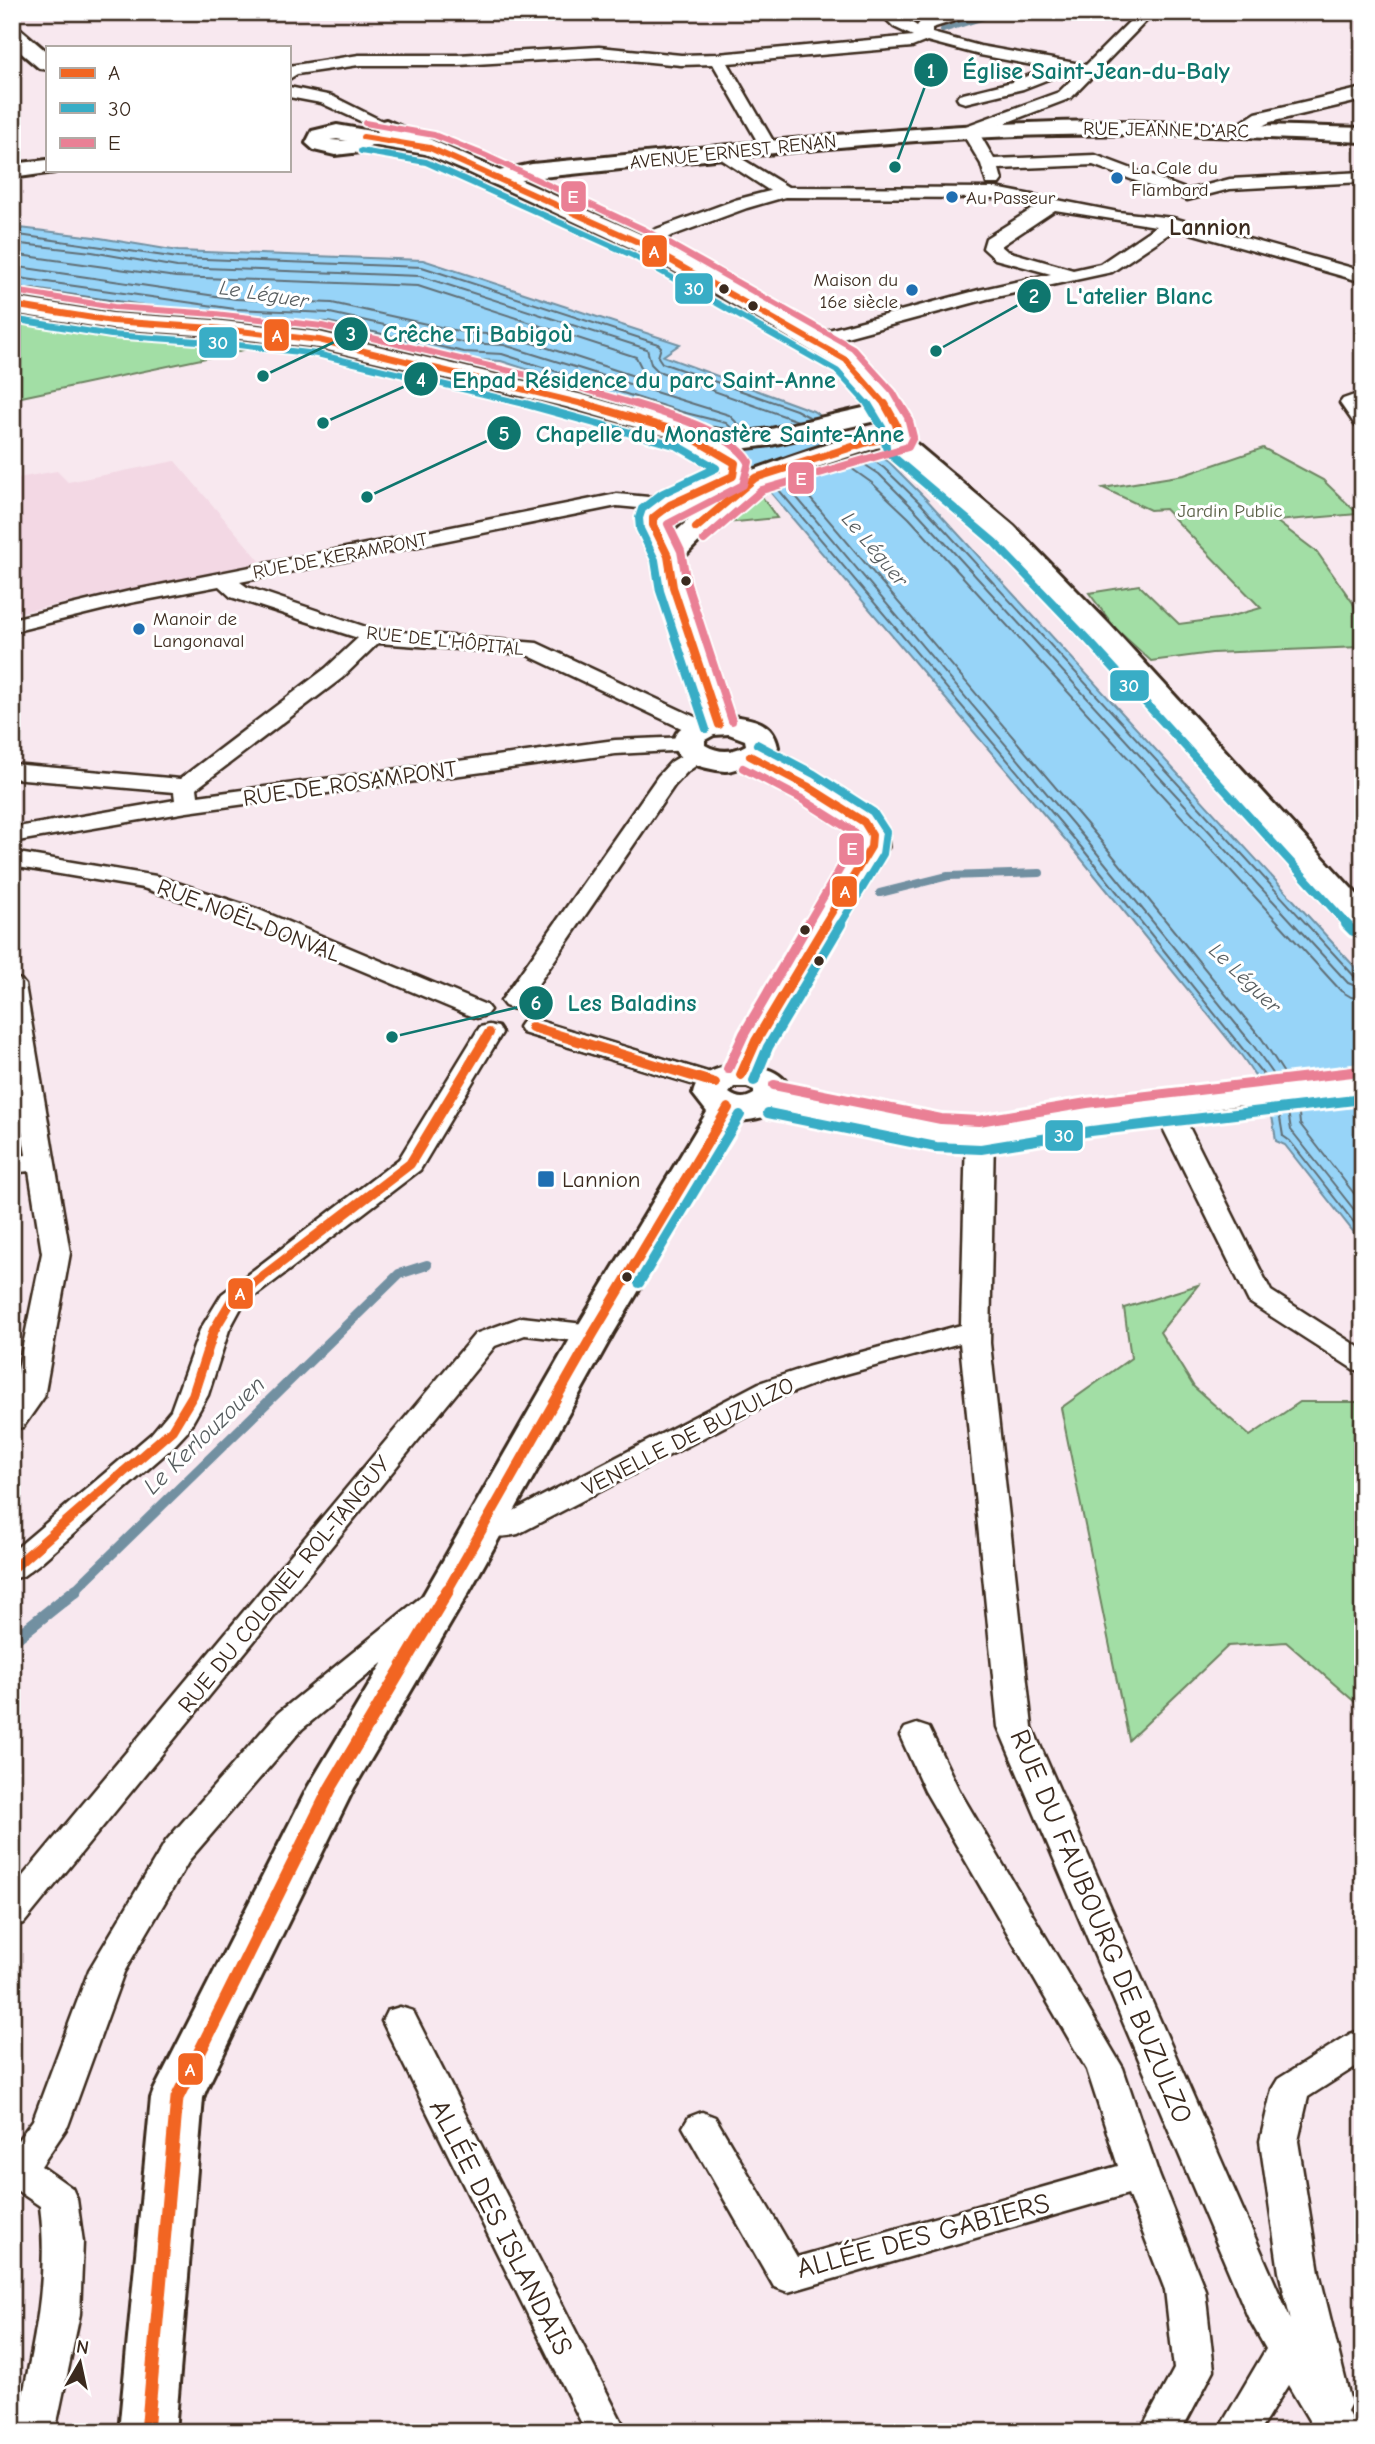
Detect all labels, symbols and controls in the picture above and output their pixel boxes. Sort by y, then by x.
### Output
legend [46,46,290,172]
callout: Église Saint-Jean-du-Baly [913,48,1244,93]
text: Église Saint-Jean-du-Baly [962,57,1230,85]
text: 1 [927,59,935,83]
text: A [108,61,120,85]
text: 30 [108,97,131,121]
street label: RUE JEANNE D'ARC [1083,118,1249,142]
street label: AVENUE ERNEST RENAN [629,130,837,174]
text: E [108,131,121,155]
place label: La Cale du Flambard [1131,157,1218,201]
marker: La Cale du Flambard [1109,170,1125,186]
line badge: E [560,180,587,213]
text: E [567,186,579,208]
place label: Au Passeur [966,187,1056,209]
marker: Au Passeur [944,189,960,205]
district label: Lannion [1169,213,1251,241]
line badge: A [641,234,668,268]
text: A [649,241,660,263]
place label: Maison du 16e siècle [813,269,898,313]
line badge: 30 [674,272,714,305]
callout: L'atelier Blanc [1016,273,1226,318]
water label: Le Léguer [218,275,312,313]
text: 30 [684,278,704,300]
unlabelled marker [717,282,731,296]
marker: Maison du 16e siècle [904,282,920,298]
text: L'atelier Blanc [1066,282,1212,310]
text: 2 [1029,284,1039,308]
unlabelled marker [746,299,760,313]
callout: Crêche Ti Babigoù [334,311,586,356]
line badge: A [263,318,290,352]
text: Crêche Ti Babigoù [383,320,573,348]
text: 3 [346,322,356,346]
text: A [272,325,283,347]
line badge: 30 [198,326,238,359]
text: 30 [208,332,228,354]
callout: Ehpad Résidence du parc Saint-Anne [403,357,850,402]
text: Ehpad Résidence du parc Saint-Anne [452,366,836,394]
text: 4 [416,368,426,392]
callout: Chapelle du Monastère Sainte-Anne [487,411,919,456]
text: Chapelle du Monastère Sainte-Anne [536,420,905,448]
text: 5 [498,422,510,446]
line badge: E [787,461,815,495]
text: E [795,468,807,490]
park label: Jardin Public [1178,500,1282,522]
water label: Le Léguer [837,507,914,592]
street label: RUE DE KERAMPONT [251,528,430,584]
unlabelled marker [679,574,693,588]
place label: Manoir de Langonaval [153,608,244,652]
marker: Manoir de Langonaval [131,621,147,637]
street label: RUE DE L'HÔPITAL [365,622,525,660]
line badge: 30 [1109,669,1150,702]
text: 30 [1119,675,1139,697]
street label: RUE DE ROSAMPONT [241,755,459,812]
line badge: E [838,832,865,866]
text: E [846,838,858,860]
street label: RUE NOËL DONVAL [153,873,345,968]
line badge: A [831,875,858,908]
text: A [840,881,851,903]
unlabelled marker [798,923,812,937]
water label: Le Léguer [1204,938,1287,1019]
unlabelled marker [812,954,826,968]
callout: Les Baladins [519,980,711,1025]
text: Les Baladins [567,989,697,1017]
text: 6 [531,991,541,1015]
line badge: 30 [1044,1119,1084,1152]
text: 30 [1054,1125,1074,1147]
place label: Lannion [562,1166,641,1193]
marker: Lannion [536,1169,556,1189]
unlabelled marker [620,1270,634,1284]
line badge: A [227,1277,254,1310]
text: A [235,1283,246,1305]
water label: Le Kerlouzouen [137,1370,271,1500]
street label: VENELLE DE BUZULZO [578,1371,799,1502]
street label: RUE DU COLONEL ROL-TANGUY [172,1450,397,1718]
street label: RUE DU FAUBOURG DE BUZULZO [1003,1725,1199,2128]
line badge: A [177,2052,204,2086]
text: A [185,2059,196,2081]
street label: ALLÉE DES ISLANDAIS [423,2094,580,2360]
street label: ALLÉE DES GABIERS [793,2186,1053,2285]
north arrow [46,2328,116,2398]
text: N [75,2335,90,2359]

